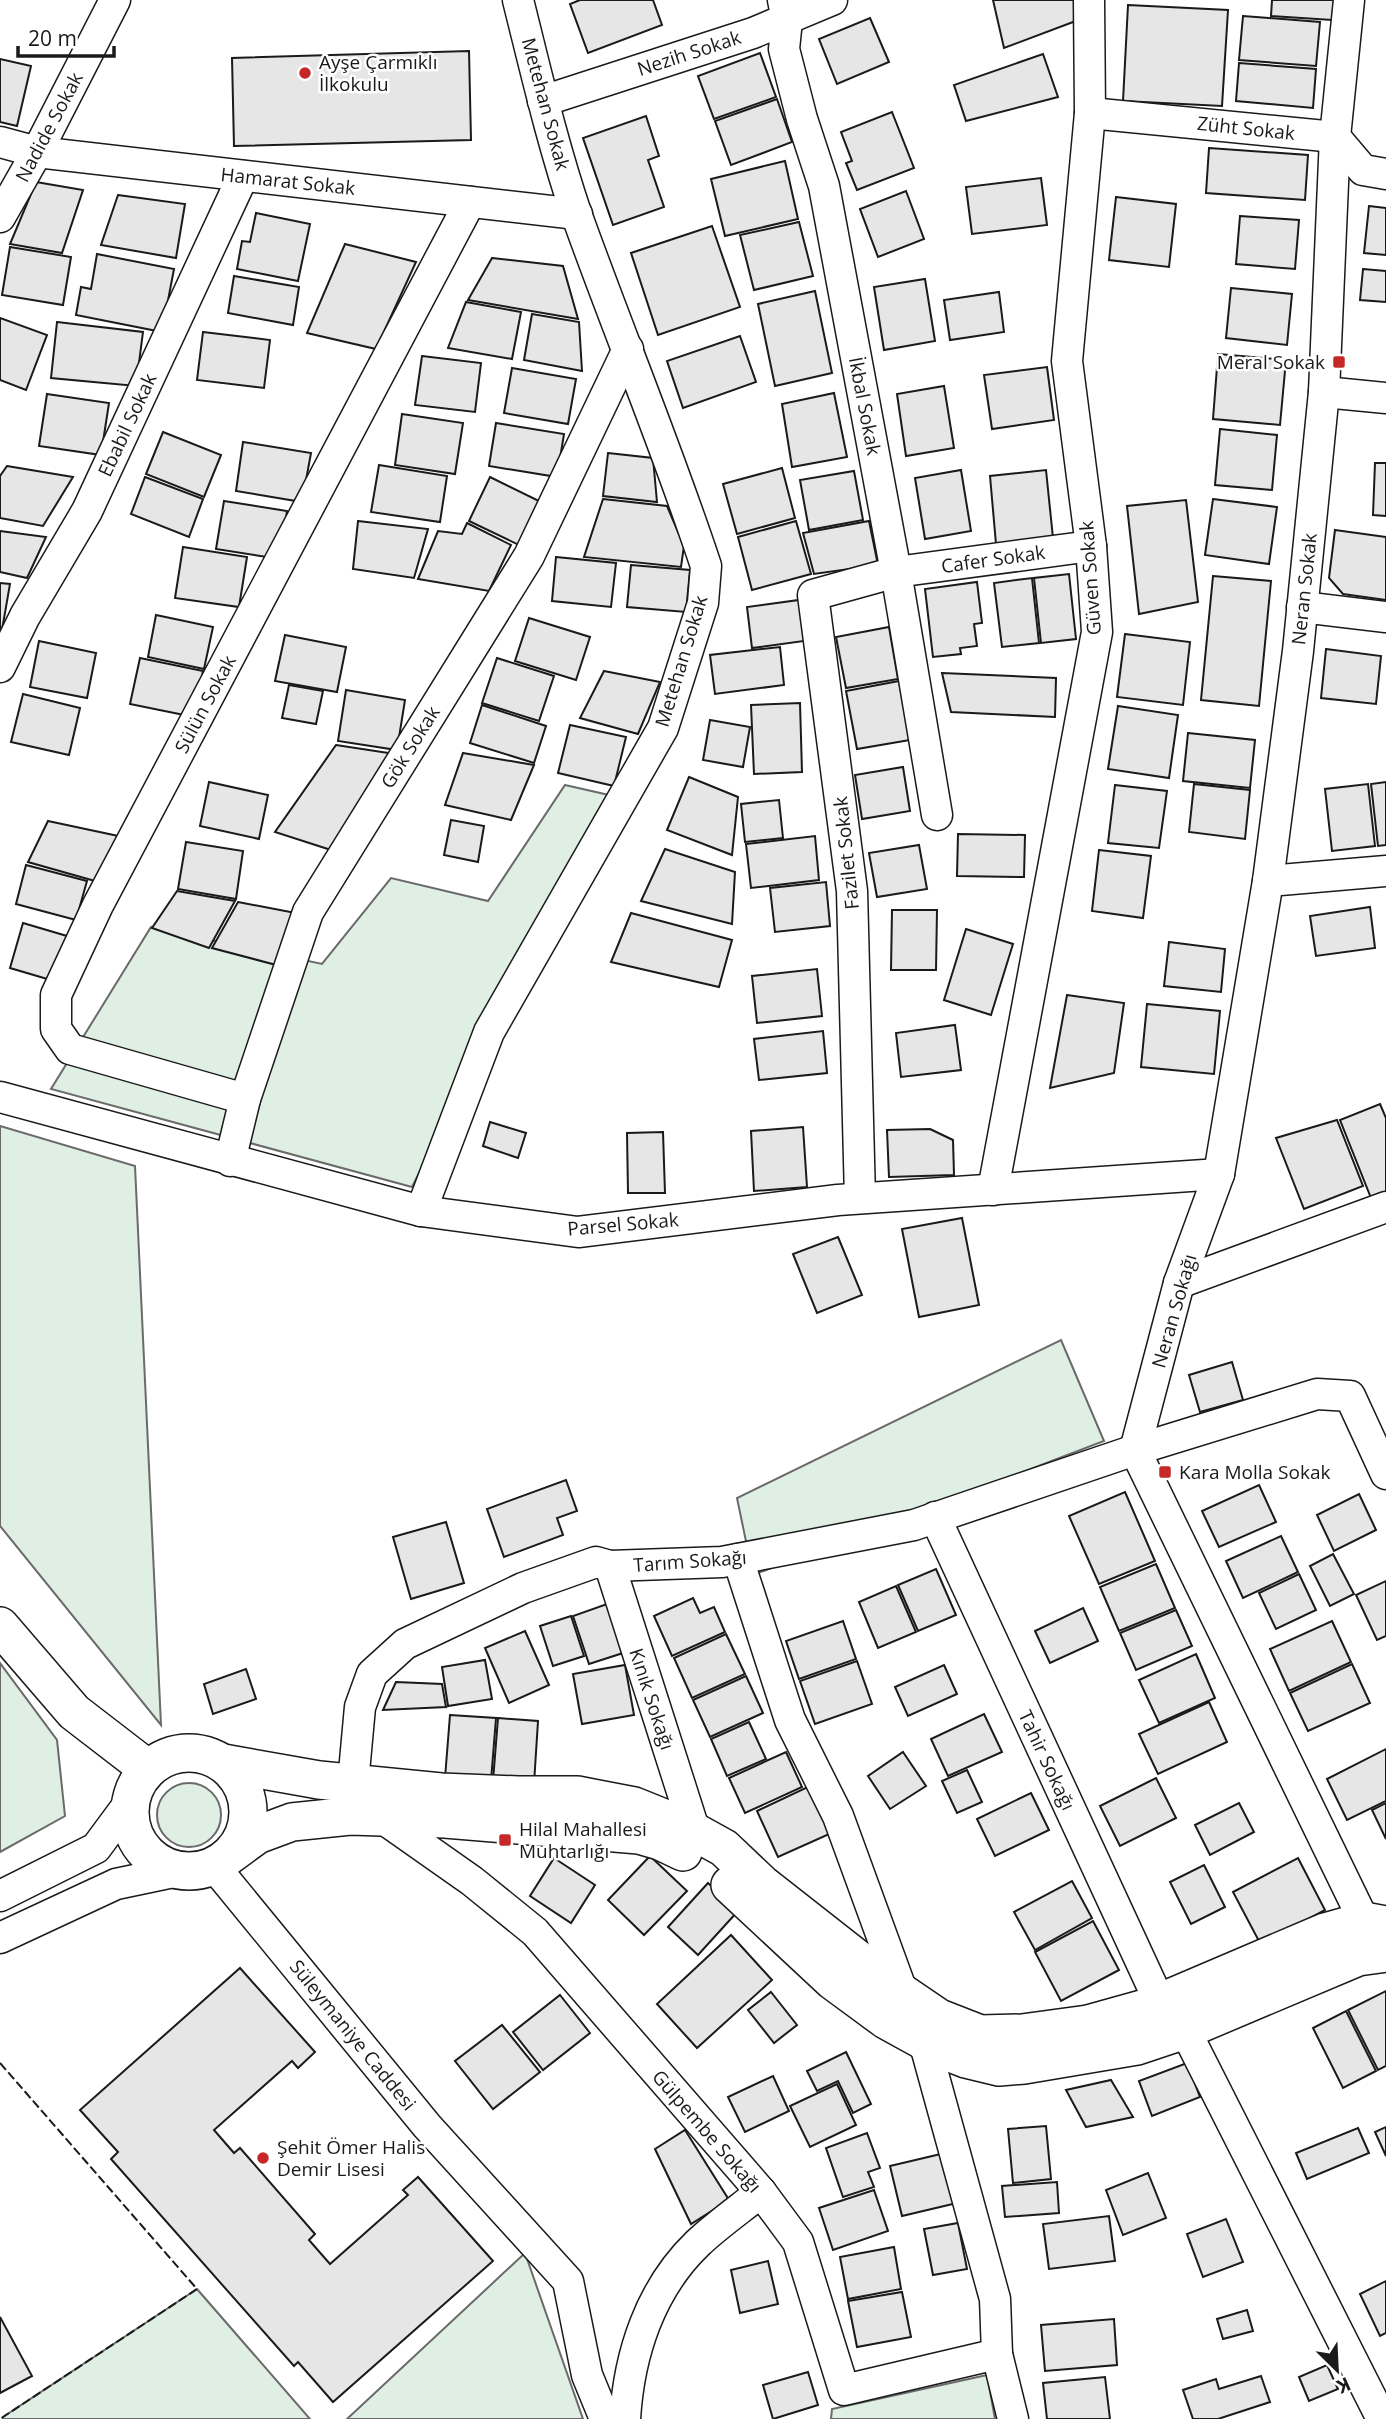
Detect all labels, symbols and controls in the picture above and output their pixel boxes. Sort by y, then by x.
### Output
scale bar [18,14,114,58]
text: 20 m [28,24,77,52]
street label: Nezih Sokak [634,24,744,82]
street label: Metehan Sokak [516,35,576,173]
place label: Ayşe Çarmıklı İlkokulu [319,49,437,97]
marker: Ayşe Çarmıklı İlkokulu [297,65,313,81]
street label: Nadide Sokak [9,68,89,186]
street label: Züht Sokak [1196,110,1296,146]
street label: Hamarat Sokak [219,161,357,201]
place label: Meral Sokak [1217,349,1325,375]
marker: Meral Sokak [1331,354,1347,370]
street label: İkbal Sokak [843,355,887,457]
street label: Ebabil Sokak [92,369,162,481]
street label: Güven Sokak [1073,520,1107,636]
street label: Neran Sokak [1285,532,1323,646]
street label: Cafer Sokak [939,539,1047,579]
street label: Metehan Sokak [649,592,713,730]
street label: Sülün Sokak [168,650,242,758]
street label: Gök Sokak [374,701,446,793]
street label: Fazilet Sokak [827,795,865,911]
street label: Parsel Sokak [566,1206,680,1242]
street label: Neran Sokağı [1145,1251,1203,1371]
place label: Kara Molla Sokak [1179,1459,1330,1485]
marker: Kara Molla Sokak [1157,1464,1173,1480]
street label: Tarım Sokağı [632,1544,748,1578]
street label: Kınık Sokağı [623,1645,681,1753]
street label: Tahir Sokağı [1012,1706,1082,1814]
place label: Hilal Mahallesi Muhtarlığı [519,1816,647,1864]
marker: Hilal Mahallesi Muhtarlığı [497,1832,513,1848]
street label: Süleymaniye Caddesi [284,1954,422,2116]
street label: Gülpembe Sokağı [646,2064,768,2198]
place label: Şehit Ömer Halis Demir Lisesi [277,2134,425,2182]
marker: Şehit Ömer Halis Demir Lisesi [255,2150,271,2166]
north arrow [1302,2335,1372,2405]
text: K [1333,2371,1355,2400]

